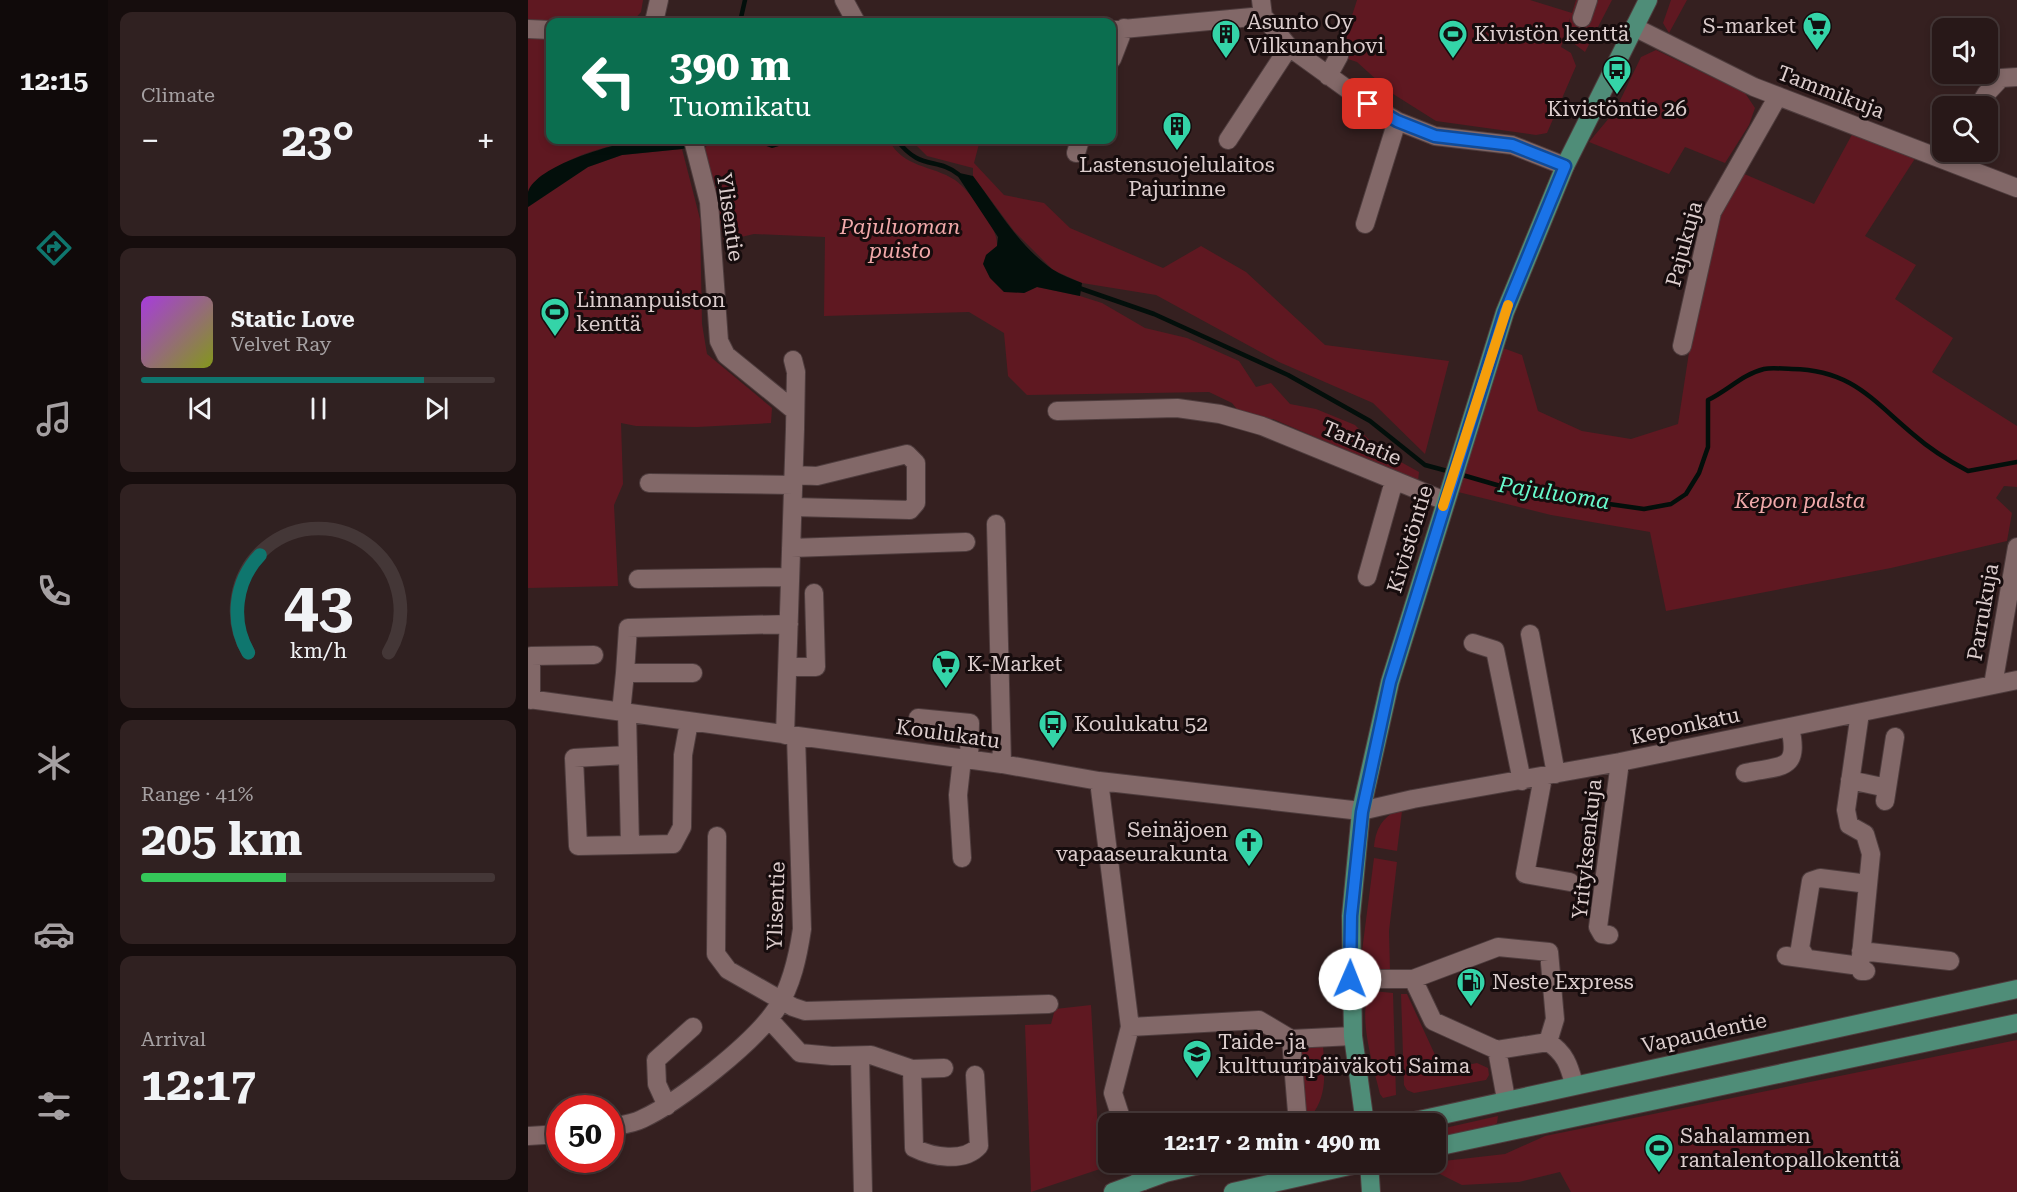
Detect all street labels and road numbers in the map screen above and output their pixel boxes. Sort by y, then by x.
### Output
street label: Tammikuja [1774,61,1889,124]
street label: Ylisentie [712,171,748,263]
street label: Pajukuja [1661,198,1707,289]
street label: Tarhatie [1319,416,1405,470]
street label: Kivistöntie [1382,482,1438,596]
street label: Parrukuja [1963,561,2003,663]
street label: Keponkatu [1628,703,1742,749]
street label: Koulukatu [894,715,1002,753]
street label: Yrityksenkuja [1568,777,1606,920]
street label: Ylisentie [762,861,790,951]
street label: Vapaudentie [1639,1008,1769,1058]

